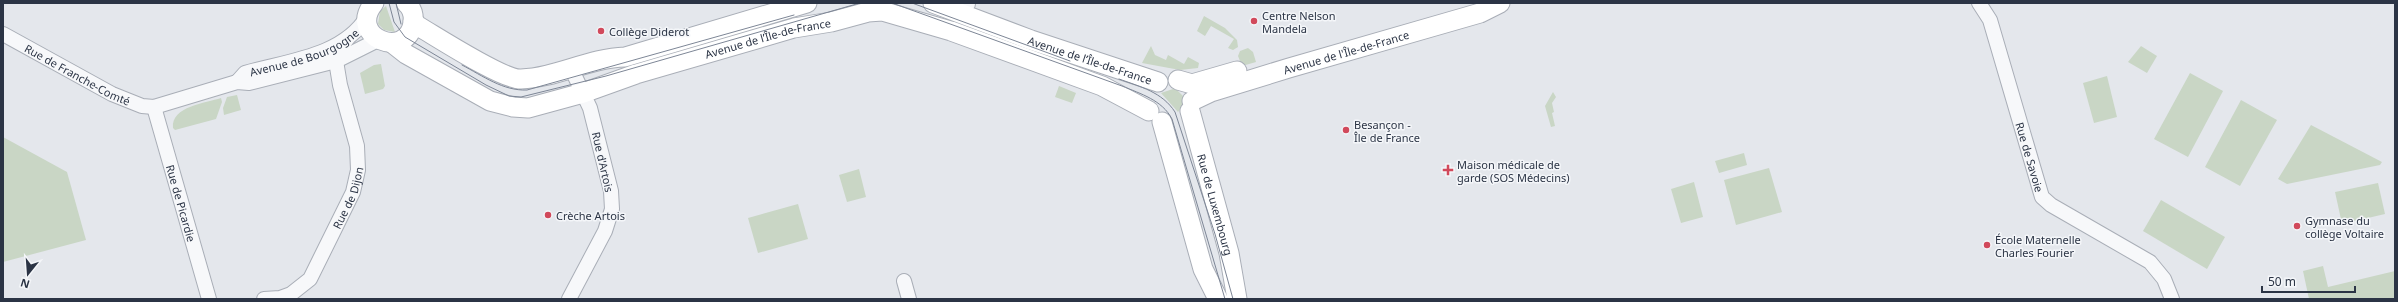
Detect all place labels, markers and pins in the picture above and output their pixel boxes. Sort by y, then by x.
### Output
place label: Centre Nelson Mandela [1262,8,1335,36]
marker: Centre Nelson Mandela [1249,16,1259,26]
place label: Collège Diderot [609,24,689,39]
marker: Collège Diderot [596,26,606,36]
place label: Besançon - Île de France [1354,117,1420,145]
marker: Besançon - Île de France [1341,125,1351,135]
place label: Maison médicale de garde (SOS Médecins) [1457,157,1570,185]
marker: Maison médicale de garde (SOS Médecins) [1442,164,1454,176]
place label: Crèche Artois [556,208,625,223]
marker: Crèche Artois [543,210,553,220]
place label: Gymnase du collège Voltaire [2305,213,2384,241]
marker: Gymnase du collège Voltaire [2292,221,2302,231]
place label: École Maternelle Charles Fourier [1995,232,2081,260]
marker: École Maternelle Charles Fourier [1982,240,1992,250]

